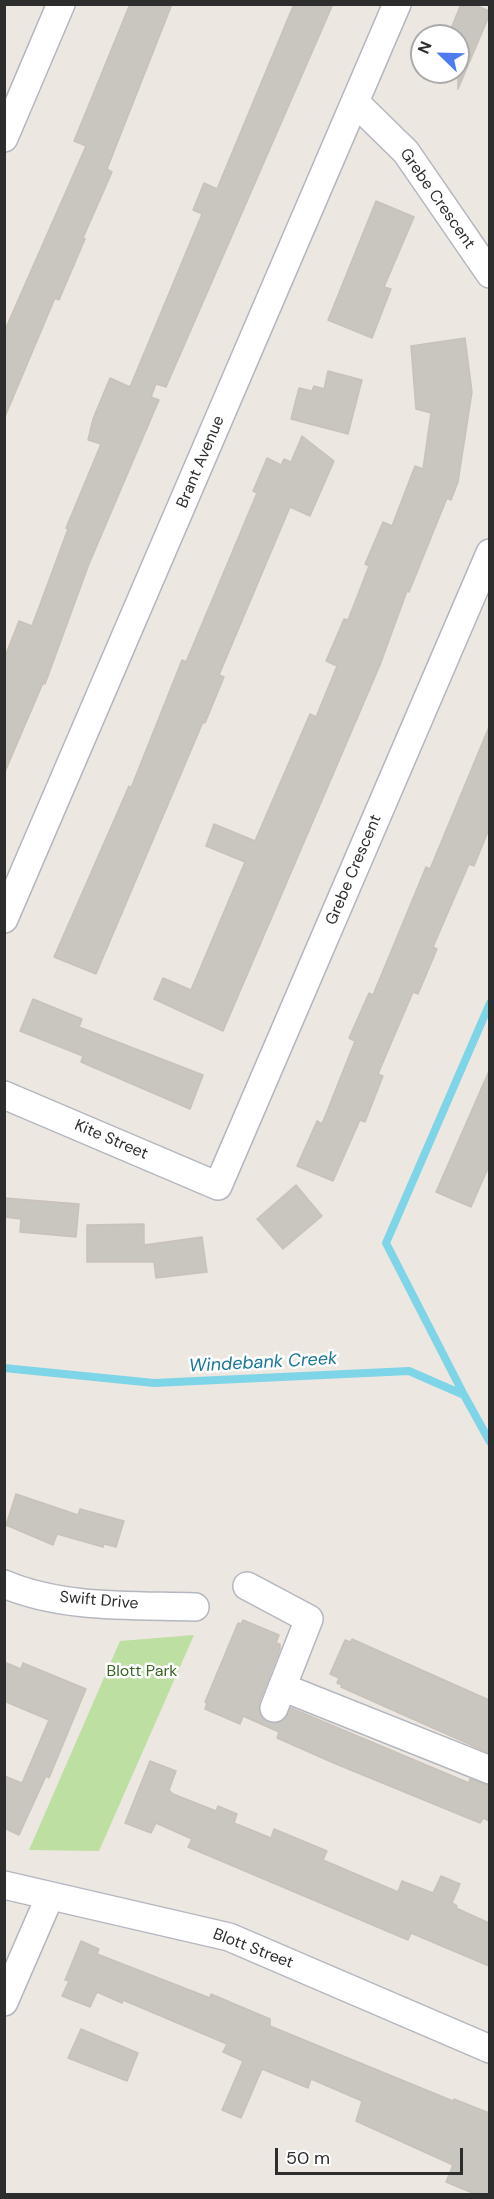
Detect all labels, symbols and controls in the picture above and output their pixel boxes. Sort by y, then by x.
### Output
north arrow [410,24,470,84]
text: N [413,38,437,57]
street label: Grebe Crescent [395,145,479,253]
street label: Brant Avenue [173,413,229,511]
street label: Grebe Crescent [322,812,386,928]
street label: Kite Street [71,1116,151,1164]
water label: Windebank Creek [188,1348,338,1378]
street label: Swift Drive [59,1588,139,1614]
park label: Blott Park [107,1662,177,1682]
street label: Blott Street [210,1925,296,1973]
scale bar [278,2136,466,2174]
text: 50 m [286,2146,330,2170]

